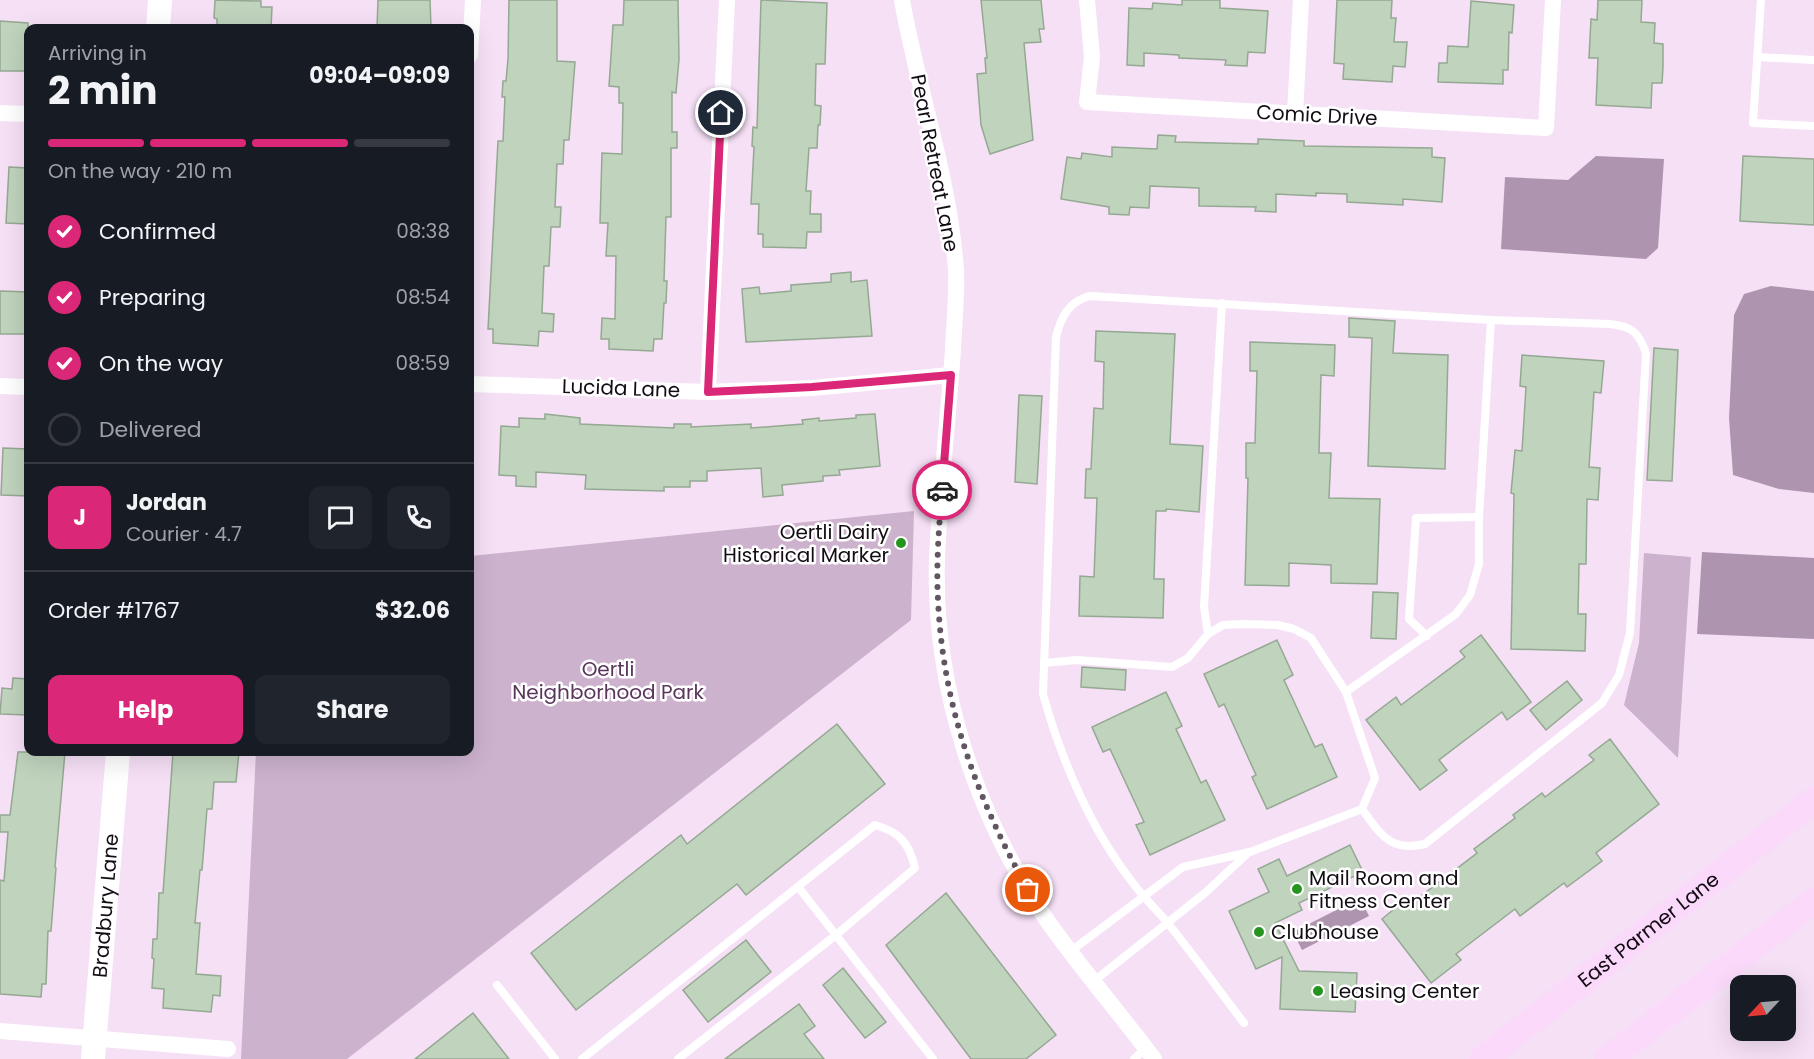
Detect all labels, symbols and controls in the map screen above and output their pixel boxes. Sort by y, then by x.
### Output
text: Arriving in [48,39,147,67]
text: 09:04–09:09 [309,60,450,91]
text: 2 min [48,63,158,118]
street label: Pearl Retreat Lane [904,72,966,254]
pin [695,87,746,138]
icon: home [704,96,737,129]
street label: Comic Drive [1256,98,1378,132]
text: On the way · 210 m [48,157,232,185]
icon: check [48,215,81,248]
text: Confirmed [99,216,216,247]
text: 08:38 [396,217,450,245]
icon: check [48,281,81,314]
text: Preparing [99,282,206,313]
text: 08:54 [395,283,450,311]
icon: check [48,347,81,380]
text: On the way [99,348,223,379]
text: 08:59 [395,349,450,377]
street label: Lucida Lane [561,372,681,404]
text: Delivered [99,414,202,445]
courier [912,460,972,520]
icon: car [926,474,959,507]
button: chat [309,486,372,549]
button: phone [387,486,450,549]
text: Jordan [126,487,207,518]
text: J [73,502,86,533]
place label: Oertli Dairy Historical Marker [723,518,889,569]
text: Courier · 4.7 [126,520,242,548]
marker: Oertli Dairy Historical Marker [894,536,908,550]
text: Order #1767 [48,595,180,626]
text: $32.06 [375,595,450,626]
park label: Oertli Neighborhood Park [512,655,704,706]
button: Help [48,675,243,744]
button: Share [255,675,450,744]
street label: Bradbury Lane [86,832,125,979]
pin [1002,864,1053,915]
place label: Mail Room and Fitness Center [1309,864,1458,915]
street label: East Parmer Lane [1572,865,1725,994]
icon: bag [1011,873,1044,906]
marker: Mail Room and Fitness Center [1290,882,1304,896]
place label: Clubhouse [1271,918,1379,946]
marker: Clubhouse [1252,925,1266,939]
north arrow [1730,975,1796,1041]
map controls [1730,975,1796,1041]
place label: Leasing Center [1330,977,1479,1005]
marker: Leasing Center [1311,984,1325,998]

